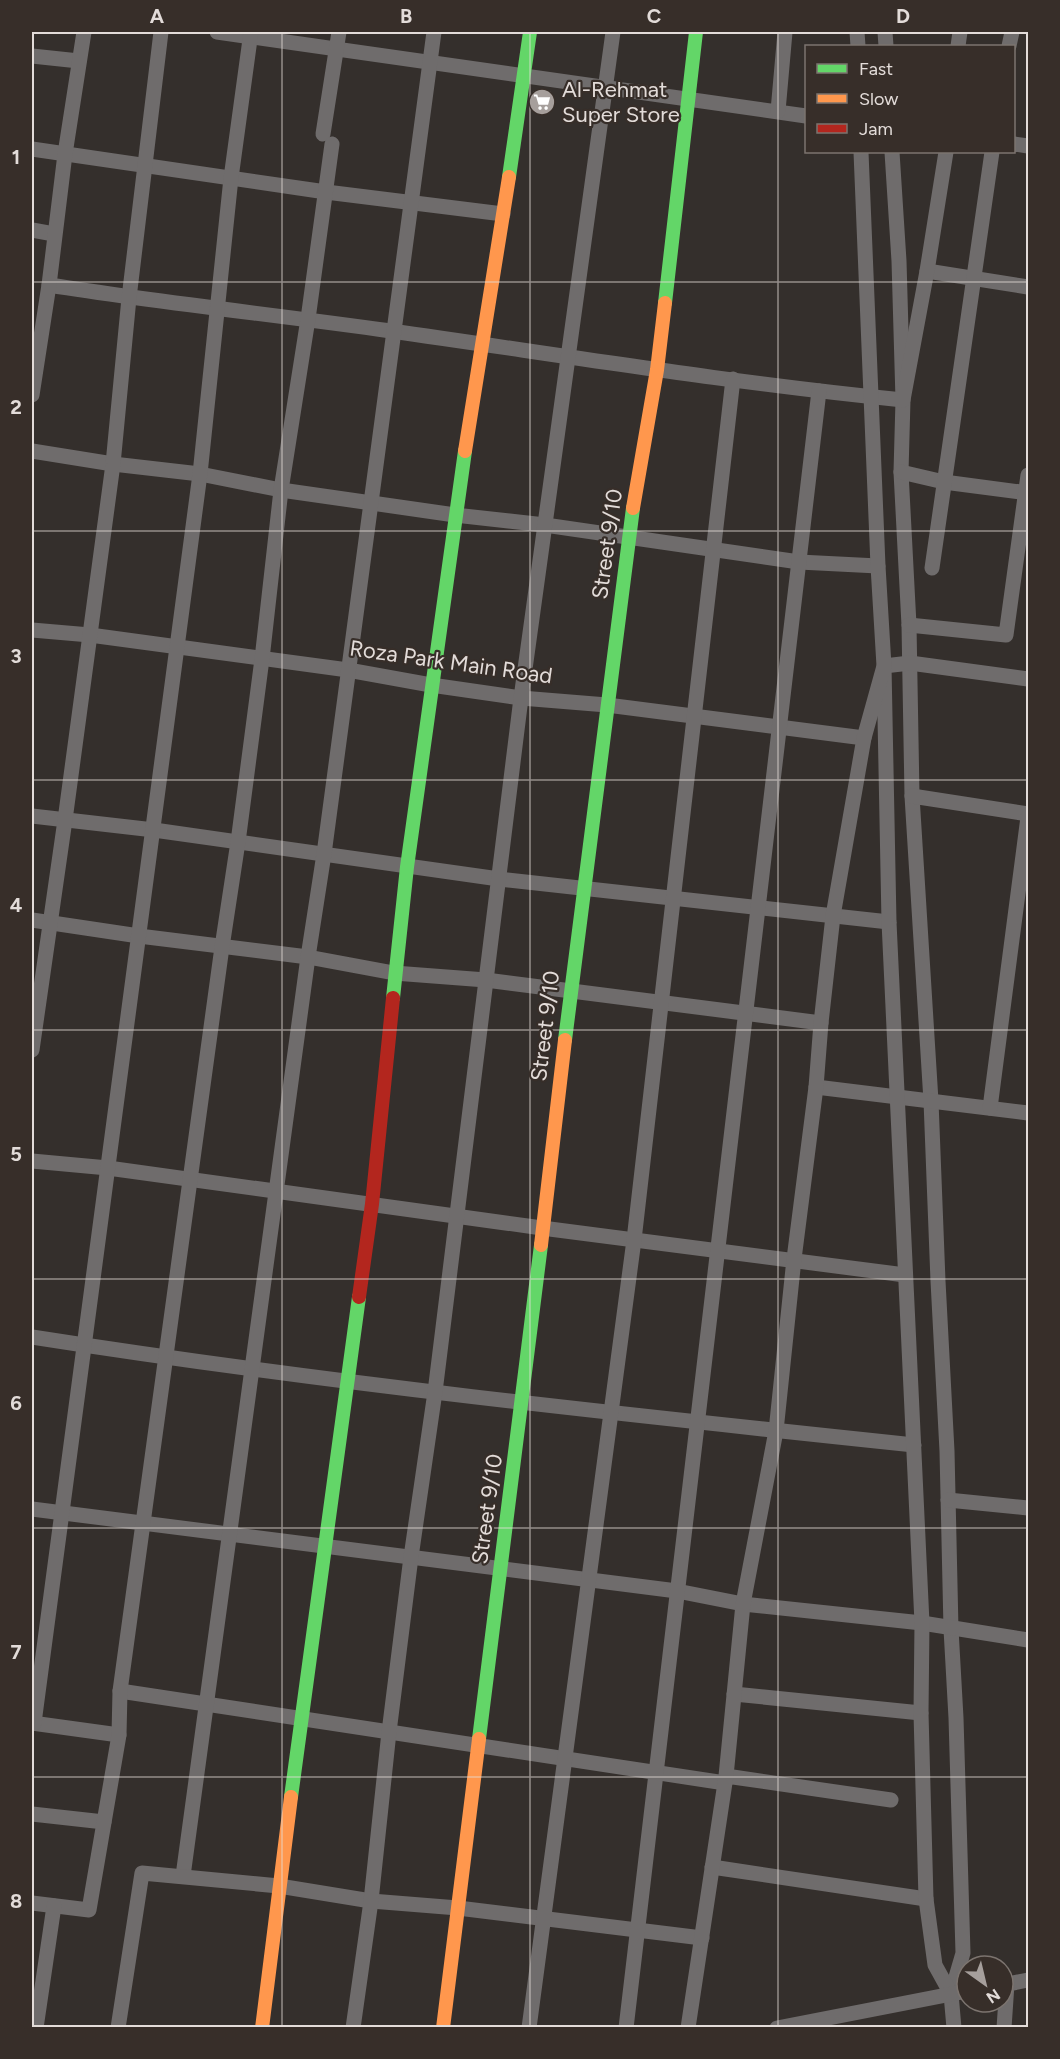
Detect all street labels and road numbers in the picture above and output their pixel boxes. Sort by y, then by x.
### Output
street label: Street 9/10 [586,487,628,601]
street label: Roza Park Main Road [348,634,554,690]
street label: Street 9/10 [525,969,565,1083]
street label: Street 9/10 [466,1452,508,1566]

